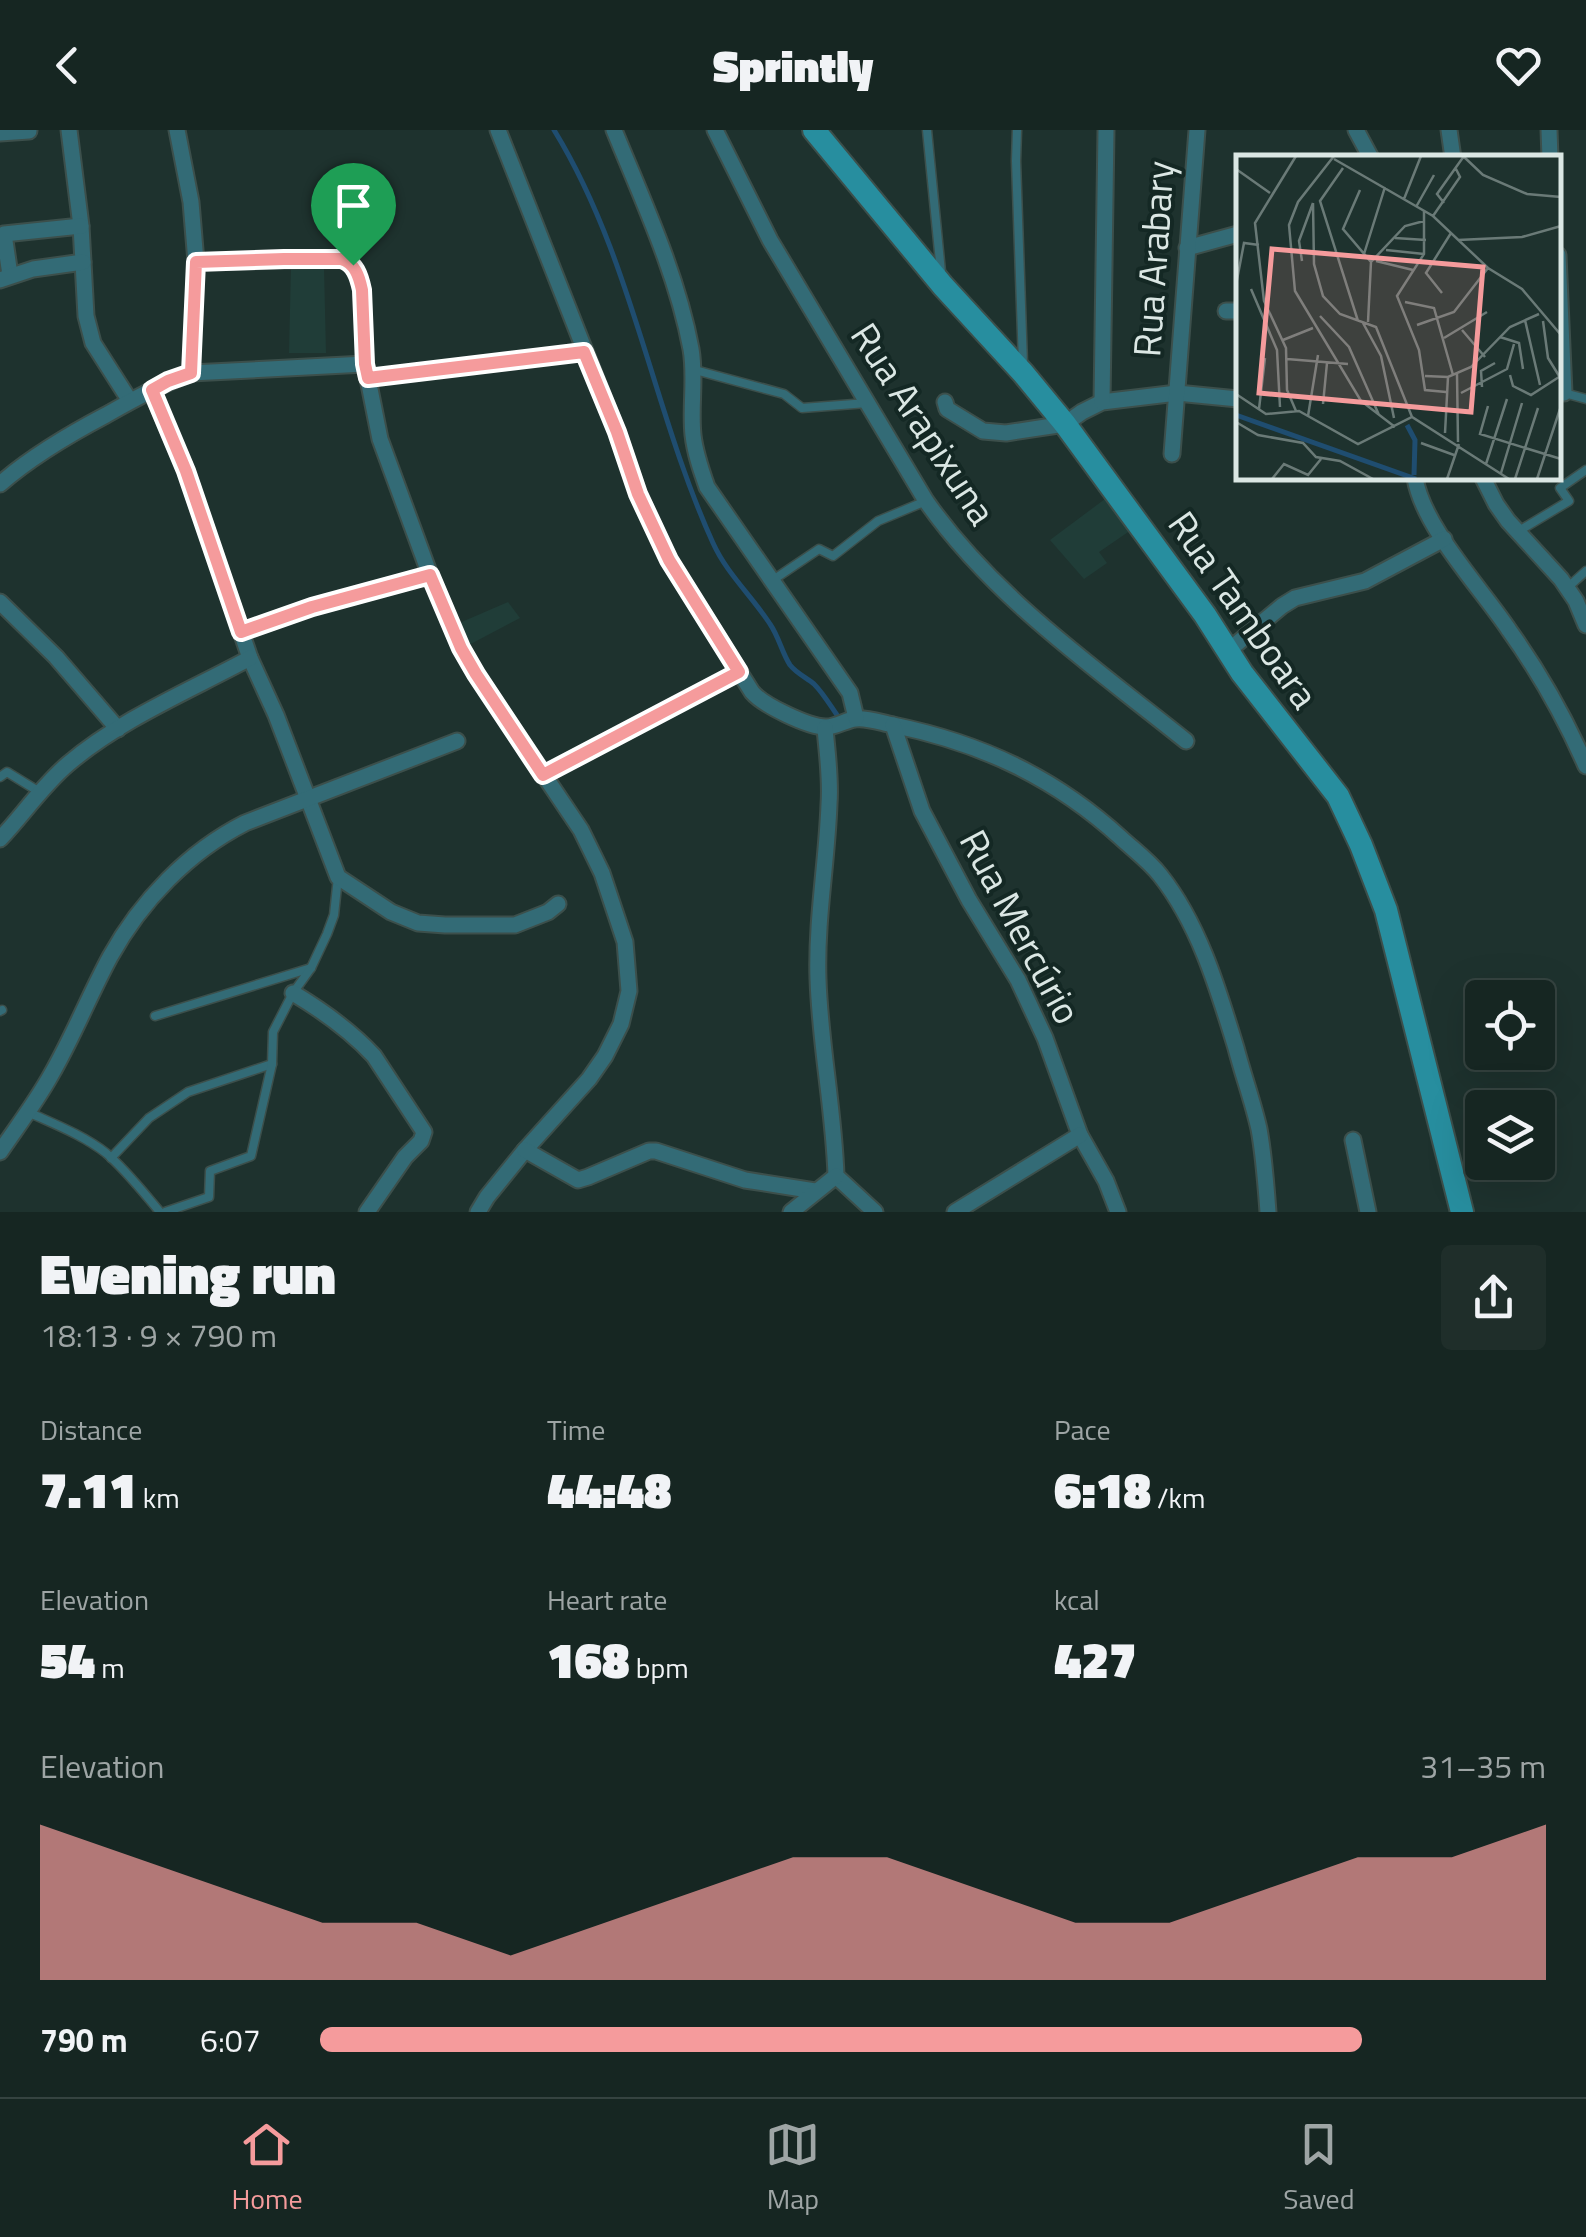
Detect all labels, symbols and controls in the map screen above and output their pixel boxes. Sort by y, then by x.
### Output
text: Sprintly [713,31,873,99]
icon: back [40,38,95,93]
icon: heart [1491,38,1546,93]
inset map [1236,155,1561,480]
street label: Rua Arabary [1117,159,1189,359]
pin [311,163,396,266]
icon: arrive [326,178,381,233]
street label: Rua Arapixuna [837,311,1011,536]
street label: Rua Tamboara [1154,499,1333,720]
street label: Rua Mercúrio [945,819,1096,1034]
map controls [1465,980,1555,1180]
button: locate [1465,980,1555,1070]
button: layers [1465,1090,1555,1180]
text: Evening run [40,1232,336,1315]
button: share [1441,1245,1546,1350]
text: 18:13 · 9 × 790 m [40,1311,277,1359]
text: Distance [40,1408,142,1451]
text: Time [547,1408,605,1451]
text: Pace [1054,1408,1111,1451]
text: 7.11 [40,1451,137,1527]
text: 44:48 [547,1451,671,1527]
text: 6:18 [1054,1451,1151,1527]
text: km [137,1476,180,1519]
text: /km [1151,1476,1205,1519]
text: Elevation [40,1578,149,1621]
text: Heart rate [547,1578,667,1621]
text: kcal [1054,1578,1100,1621]
text: 54 [40,1621,95,1697]
text: 168 [547,1621,630,1697]
text: 427 [1054,1621,1137,1697]
text: m [95,1646,125,1689]
text: bpm [630,1646,689,1689]
text: Elevation [40,1742,164,1790]
text: 31–35 m [1420,1742,1546,1790]
text: 790 m [40,2016,128,2064]
text: 6:07 [200,2016,261,2064]
tab: Home [231,2117,303,2220]
tab: Map [765,2117,820,2220]
tab: Saved [1283,2117,1355,2220]

